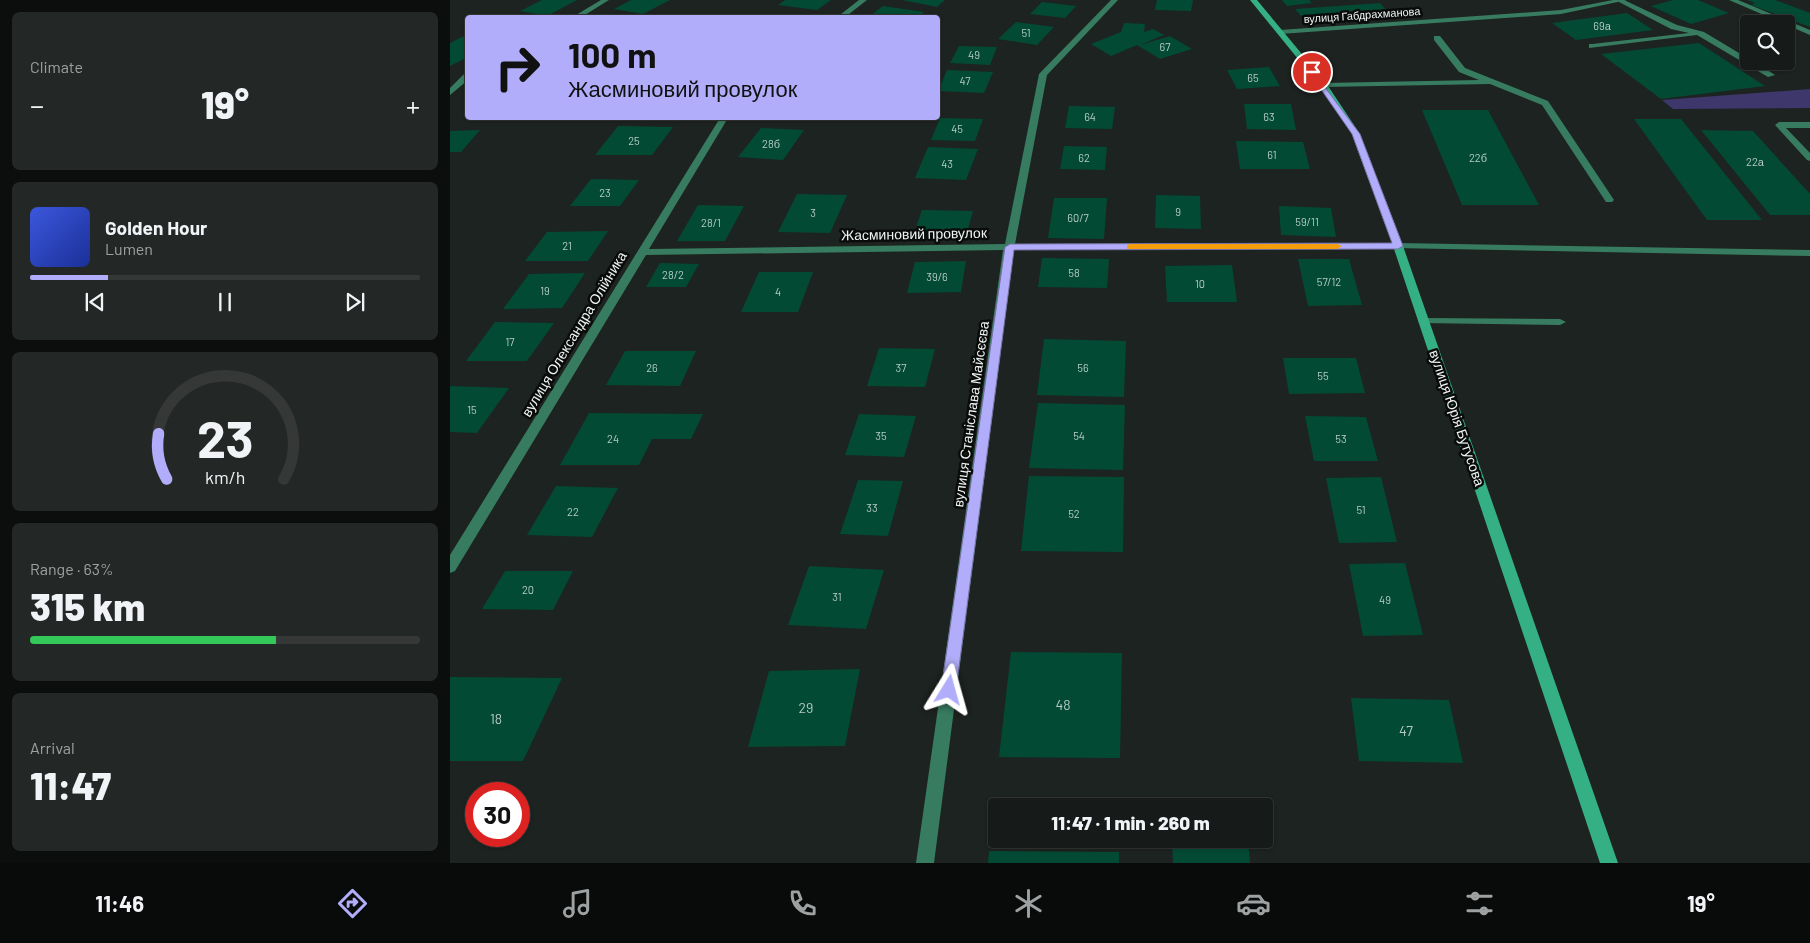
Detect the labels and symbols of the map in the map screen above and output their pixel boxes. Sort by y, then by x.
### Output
street label: вулиця Габдрахманова [1303,4,1422,25]
house number: 69а [1593,19,1612,32]
house number: 51 [1021,26,1031,39]
house number: 67 [1160,40,1170,53]
house number: 49 [968,48,980,61]
pin [1291,51,1333,93]
house number: 65 [1247,71,1259,84]
house number: 47 [960,74,970,87]
house number: 64 [1084,110,1096,123]
house number: 63 [1263,110,1275,123]
house number: 45 [951,122,963,135]
house number: 25 [628,134,640,147]
house number: 28б [762,137,780,150]
house number: 61 [1267,148,1277,161]
house number: 62 [1078,151,1090,164]
house number: 22б [1469,151,1487,164]
house number: 22а [1746,155,1765,168]
house number: 43 [941,157,953,170]
house number: 23 [599,186,611,199]
house number: 9 [1175,205,1181,218]
house number: 3 [810,206,816,219]
house number: 60/7 [1067,211,1089,224]
house number: 59/11 [1295,215,1319,228]
house number: 28/1 [701,216,721,229]
street label: Жасминовий провулок [841,224,988,243]
house number: 21 [562,239,572,252]
street label: вулиця Олександра Олійника [517,248,630,419]
house number: 58 [1068,266,1080,279]
house number: 28/2 [662,268,684,281]
house number: 39/6 [926,270,948,283]
house number: 57/12 [1317,275,1341,288]
house number: 10 [1195,277,1205,290]
house number: 19 [540,284,550,297]
house number: 4 [775,285,781,298]
street label: вулиця Станіслава Майсєєва [949,320,992,508]
house number: 17 [505,335,515,348]
street label: вулиця Юрія Бутусова [1426,347,1489,488]
house number: 26 [646,361,658,374]
house number: 37 [896,361,906,374]
house number: 56 [1077,361,1089,374]
house number: 55 [1317,369,1329,382]
house number: 15 [467,403,477,416]
house number: 35 [875,429,887,442]
house number: 54 [1073,429,1085,442]
house number: 24 [607,432,619,445]
house number: 53 [1335,432,1347,445]
house number: 33 [866,501,878,514]
house number: 51 [1356,503,1366,516]
house number: 22 [567,505,579,518]
house number: 52 [1068,507,1080,520]
house number: 20 [522,583,534,596]
house number: 31 [832,590,842,603]
house number: 49 [1379,593,1391,606]
position arrow [922,663,974,715]
house number: 48 [1055,696,1071,713]
house number: 29 [799,699,813,716]
house number: 18 [490,710,502,727]
house number: 47 [1399,722,1413,739]
speed limit sign: 30 [465,782,530,847]

